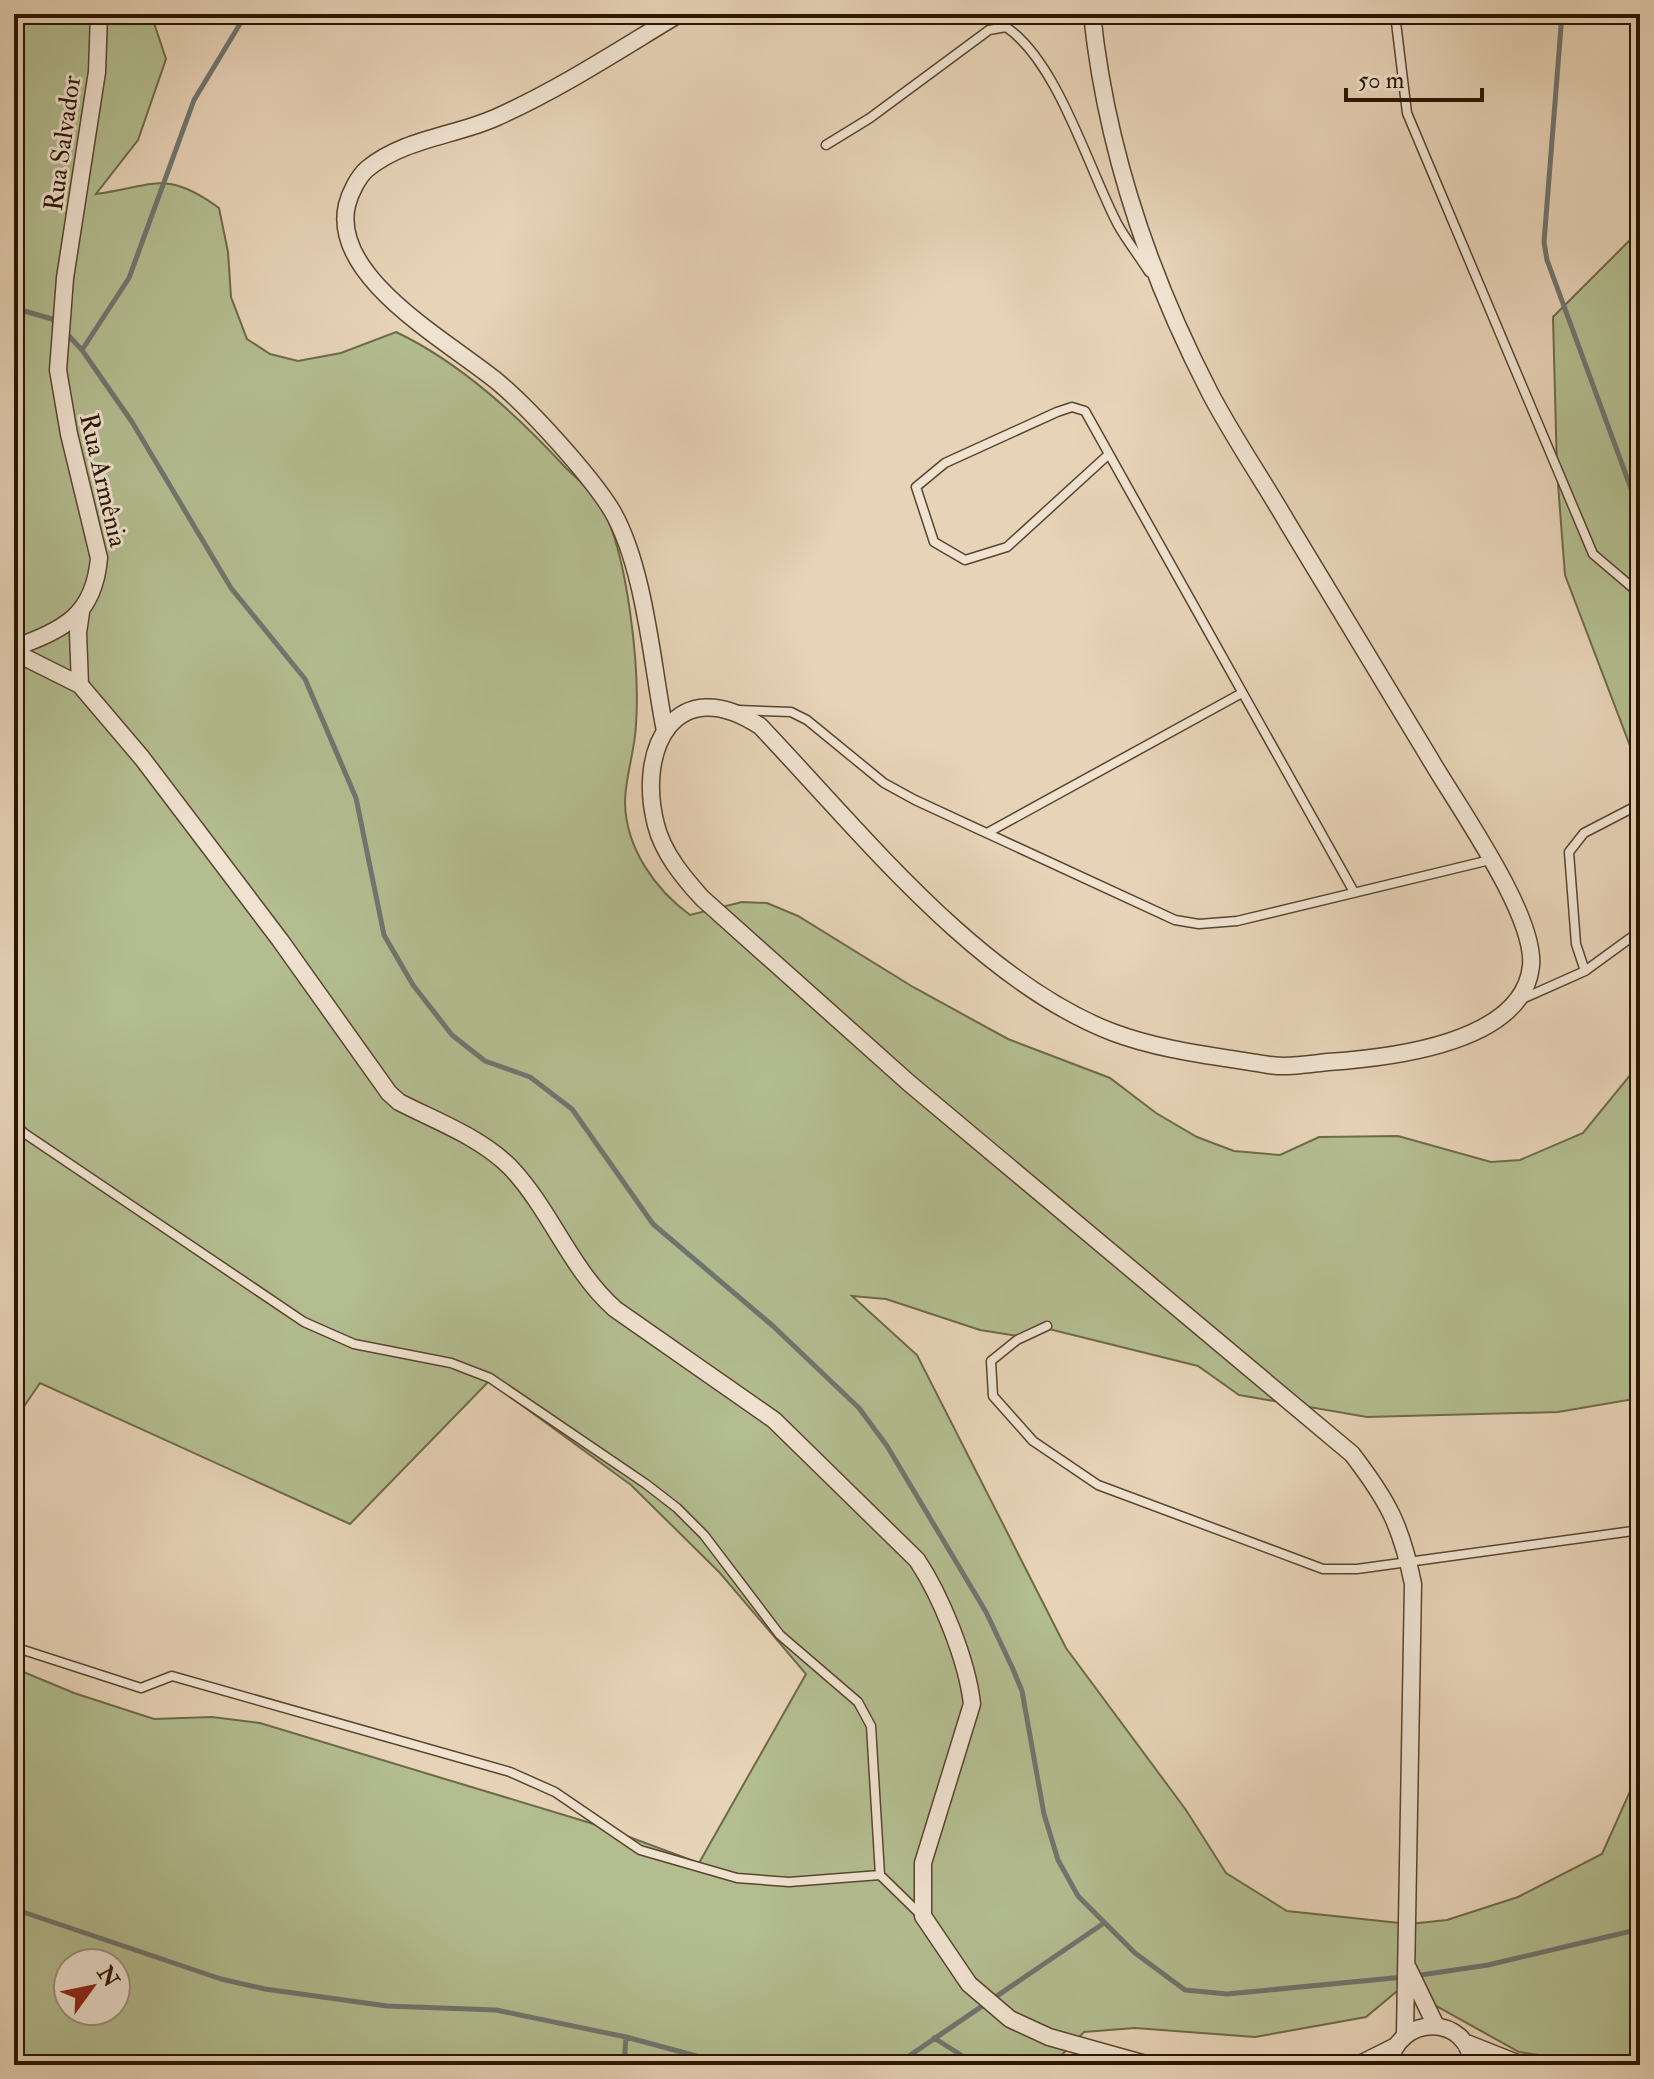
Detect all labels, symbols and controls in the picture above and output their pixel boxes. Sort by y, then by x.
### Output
scale bar [1346,52,1482,102]
text: 50 m [1358,65,1405,96]
street label: Rua Salvador [38,73,88,213]
street label: Rua Armênia [72,410,134,550]
north arrow [52,1947,132,2027]
text: N [90,1960,125,1993]

